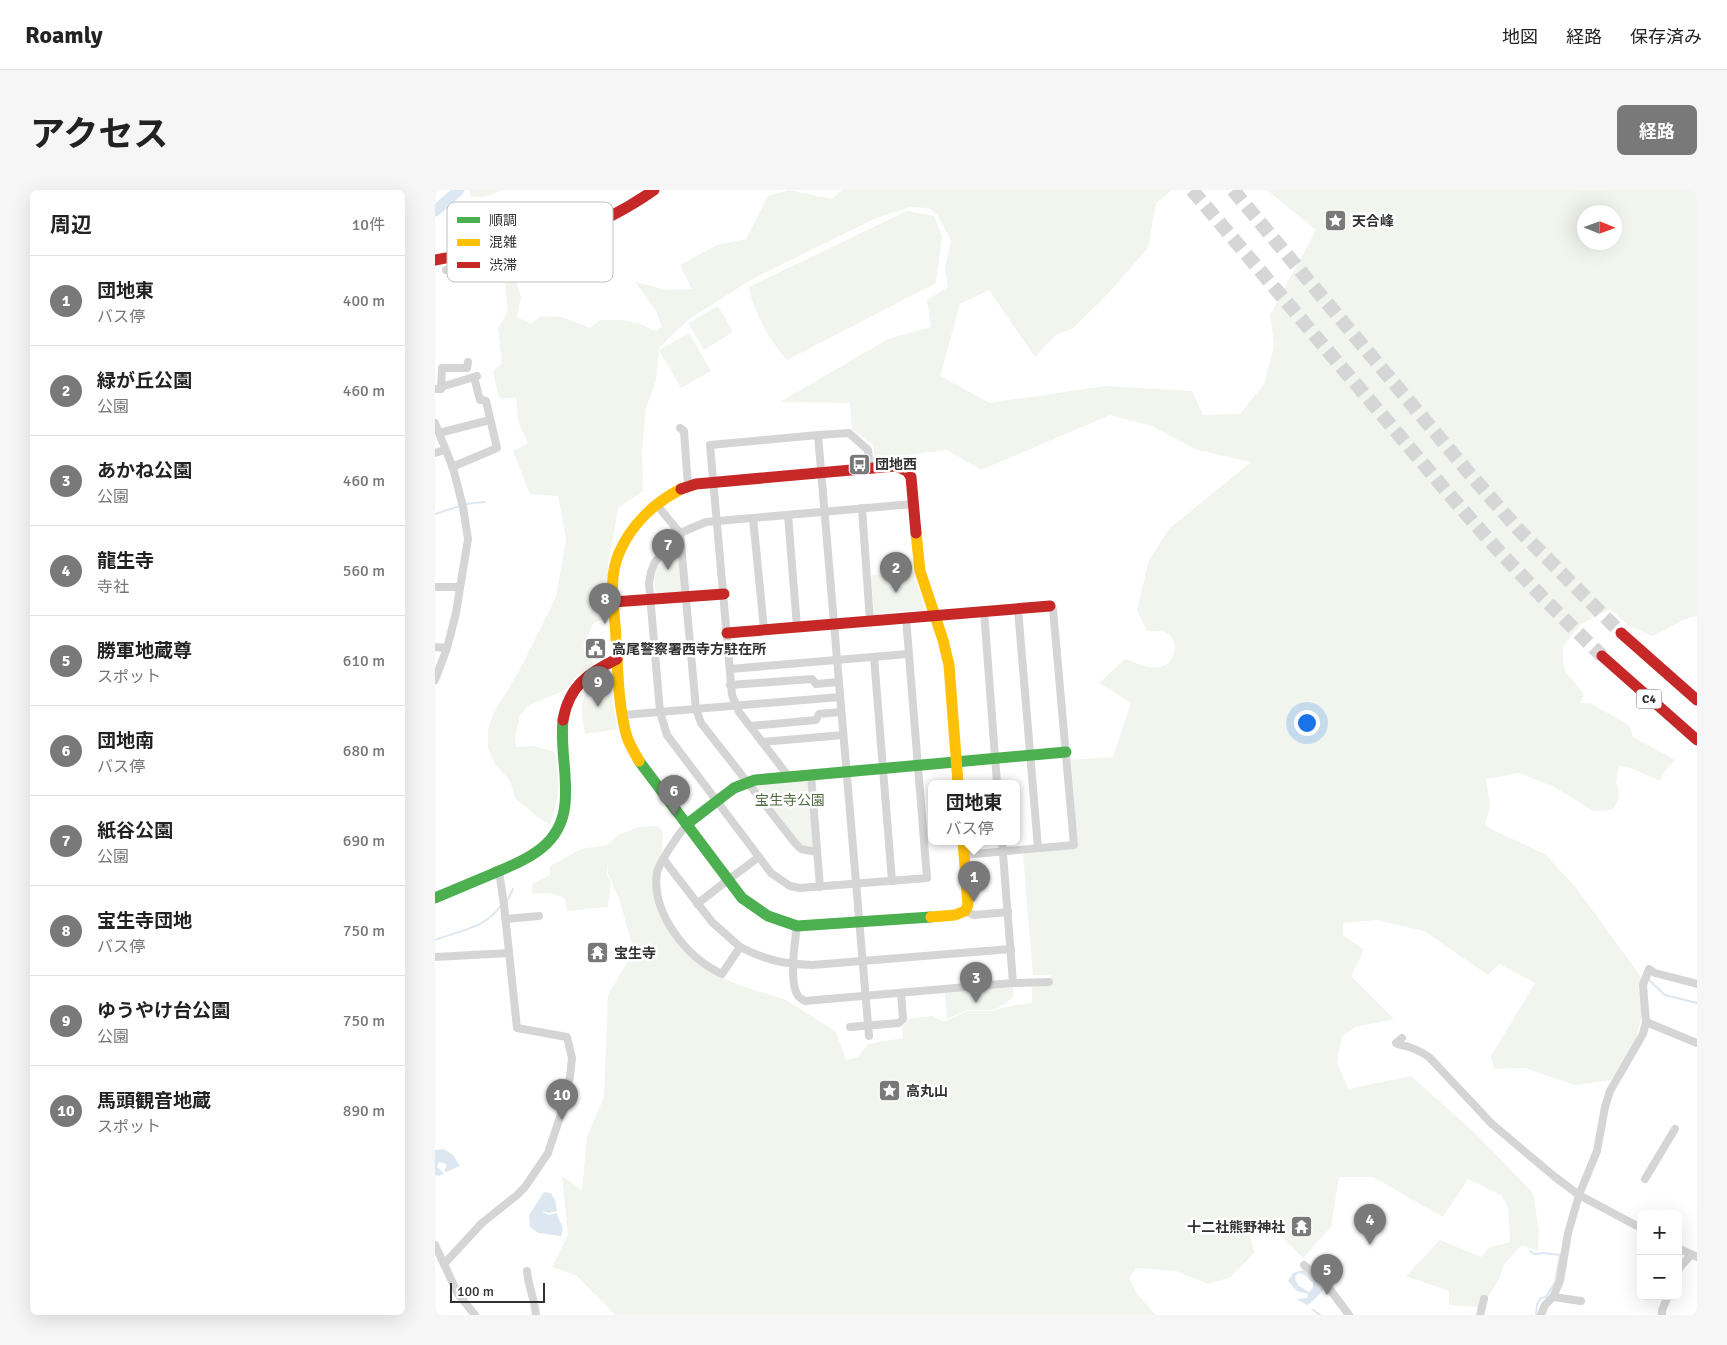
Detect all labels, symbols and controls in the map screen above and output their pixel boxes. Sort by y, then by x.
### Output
text: Roamly [25,20,103,50]
text: 地図 [1502,26,1538,48]
text: 経路 [1566,26,1602,48]
text: 保存済み [1630,26,1702,48]
button: 経路 [1617,105,1697,155]
text: アクセス [30,113,168,156]
legend [447,202,613,282]
north arrow [1577,205,1622,250]
place icon: 天合峰 [1324,209,1348,233]
text: 周辺 [50,212,92,238]
text: 順調 [489,212,517,229]
place label: 天合峰 [1352,213,1394,230]
text: 10件 [352,215,385,235]
text: 混雑 [489,234,517,251]
text: 渋滞 [489,257,517,274]
text: 団地東 [97,279,154,303]
text: 1 [62,291,70,311]
text: 400 m [343,291,385,311]
text: バス停 [97,307,145,327]
text: 緑が丘公園 [97,369,192,393]
text: 2 [62,381,70,401]
text: 460 m [343,381,385,401]
text: 公園 [97,397,129,417]
bus stop icon: 団地西 [847,452,871,476]
place label: 団地西 [875,456,917,473]
text: あかね公園 [97,459,192,483]
text: 3 [62,471,70,491]
text: 460 m [343,471,385,491]
text: 公園 [97,487,129,507]
pin: 7 [652,529,684,570]
text: 龍生寺 [97,549,154,573]
pin: 2 [880,552,912,593]
text: 4 [62,561,70,581]
text: 560 m [343,561,385,581]
text: 寺社 [97,577,129,597]
pin: 8 [589,583,621,624]
public building icon: 高尾警察署西寺方駐在所 [584,637,608,661]
text: 勝軍地蔵尊 [97,639,192,663]
place label: 高尾警察署西寺方駐在所 [612,641,766,658]
text: 5 [62,651,70,671]
text: 610 m [343,651,385,671]
pin: 9 [582,666,614,707]
text: スポット [97,667,161,687]
road number: C4 [1637,689,1661,708]
your location [1294,710,1320,736]
text: 団地南 [97,729,154,753]
text: 6 [62,741,70,761]
text: 680 m [343,741,385,761]
text: バス停 [97,757,145,777]
pin: 6 [658,775,690,816]
popup [928,780,1020,845]
text: 団地東 [945,791,1003,815]
park label: 宝生寺公園 [755,792,825,809]
text: 紙谷公園 [97,819,173,843]
text: バス停 [945,819,994,839]
text: 7 [62,831,70,851]
text: 690 m [343,831,385,851]
text: 公園 [97,847,129,867]
pin: 1 [958,861,990,902]
text: 宝生寺団地 [97,909,192,933]
text: 8 [62,921,70,941]
text: 750 m [343,921,385,941]
text: バス停 [97,937,145,957]
temple icon: 宝生寺 [586,941,610,965]
place label: 宝生寺 [614,945,656,962]
pin: 3 [960,962,992,1003]
text: ゆうやけ台公園 [97,999,230,1023]
text: 9 [62,1011,70,1031]
text: 750 m [343,1011,385,1031]
text: 公園 [97,1027,129,1047]
pin: 10 [546,1079,578,1120]
place icon: 高丸山 [878,1079,902,1103]
place label: 高丸山 [906,1083,948,1100]
text: 馬頭観音地蔵 [97,1089,211,1113]
text: 10 [57,1101,75,1121]
text: 890 m [343,1101,385,1121]
text: スポット [97,1117,161,1137]
pin: 4 [1354,1204,1386,1245]
map controls [1637,1210,1682,1300]
button: + [1637,1210,1682,1255]
temple icon: 十二社熊野神社 [1289,1215,1313,1239]
place label: 十二社熊野神社 [1187,1219,1285,1236]
pin: 5 [1311,1254,1343,1295]
button: − [1637,1255,1682,1300]
scale bar [450,1280,545,1303]
text: 100 m [457,1283,494,1300]

